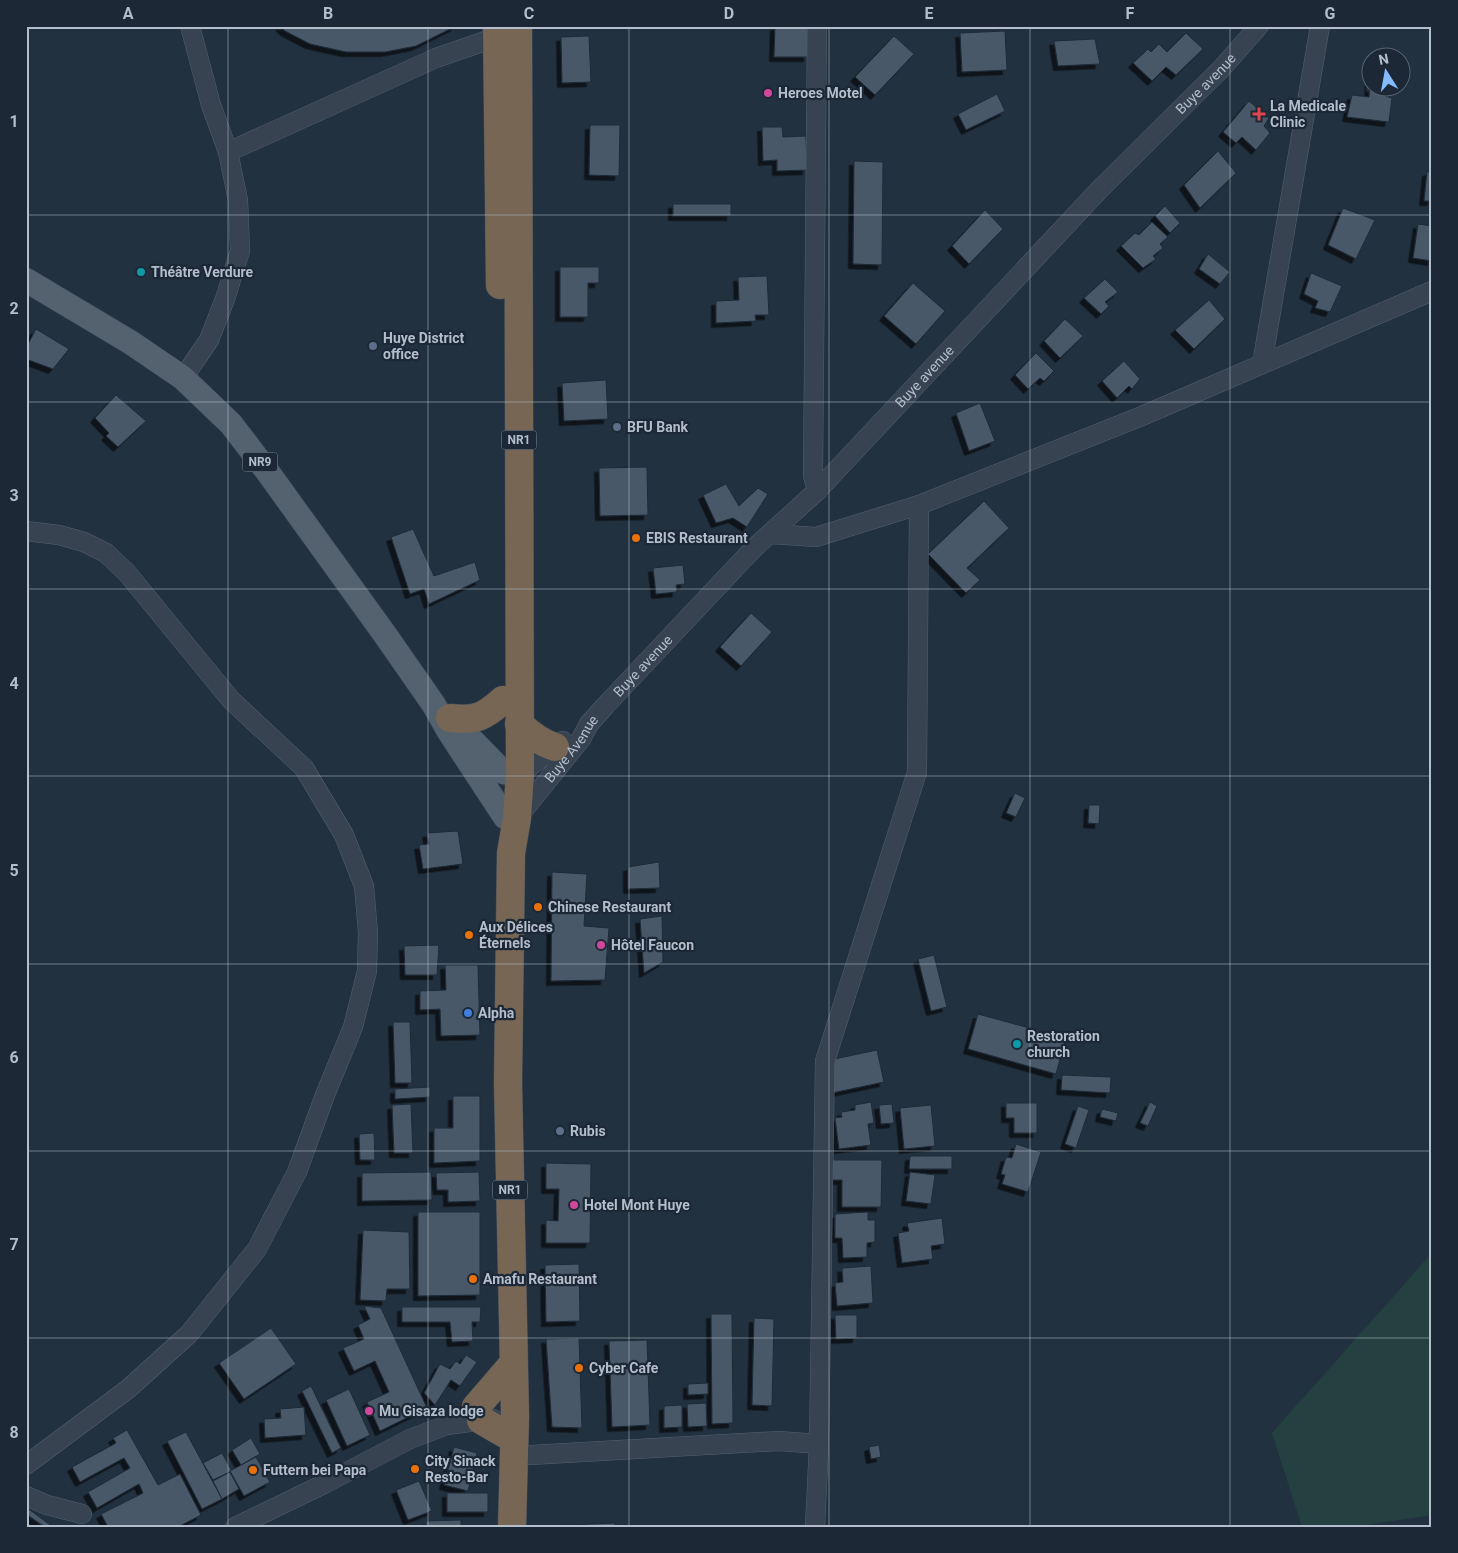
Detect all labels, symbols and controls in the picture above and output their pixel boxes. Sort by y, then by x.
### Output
text: A [123,4,134,23]
text: B [323,4,333,23]
text: C [524,4,534,23]
text: D [724,4,734,23]
text: E [925,4,934,23]
text: F [1126,4,1135,23]
text: G [1325,4,1336,23]
north arrow [1360,48,1410,98]
street label: Buye avenue [1172,50,1239,117]
text: N [1377,50,1390,68]
place label: Heroes Motel [778,85,863,101]
marker: Heroes Motel [762,87,774,99]
place label: La Medicale Clinic [1270,98,1346,130]
marker: La Medicale Clinic [1252,107,1266,121]
text: 1 [9,112,19,131]
place label: Théâtre Verdure [151,264,253,280]
marker: Théâtre Verdure [135,266,147,278]
text: 2 [9,299,19,318]
place label: Huye District office [383,330,465,362]
marker: Huye District office [367,340,379,352]
street label: Buye avenue [892,342,957,410]
place label: BFU Bank [627,419,689,435]
marker: BFU Bank [611,421,623,433]
road number: NR1 [502,430,536,450]
road number: NR9 [242,452,278,472]
text: 3 [9,486,19,505]
place label: EBIS Restaurant [646,530,748,546]
marker: EBIS Restaurant [630,532,642,544]
street label: Buye avenue [610,632,676,700]
text: 4 [9,674,19,693]
street label: Buye Avenue [541,712,601,786]
text: 5 [9,861,19,880]
place label: Chinese Restaurant [548,899,671,915]
marker: Chinese Restaurant [532,901,544,913]
place label: Aux Délices Éternels [479,919,553,951]
marker: Aux Délices Éternels [463,929,475,941]
place label: Hôtel Faucon [611,937,694,953]
marker: Hôtel Faucon [595,939,607,951]
place label: Alpha [478,1005,515,1021]
marker: Alpha [462,1007,474,1019]
place label: Restoration church [1027,1028,1100,1060]
marker: Restoration church [1011,1038,1023,1050]
text: 6 [9,1048,19,1067]
place label: Rubis [570,1123,606,1139]
marker: Rubis [554,1125,566,1137]
road number: NR1 [492,1180,528,1200]
place label: Hotel Mont Huye [584,1197,690,1213]
marker: Hotel Mont Huye [568,1199,580,1211]
text: 7 [9,1235,19,1254]
place label: Amafu Restaurant [483,1271,597,1287]
marker: Amafu Restaurant [467,1273,479,1285]
place label: Cyber Cafe [589,1360,659,1376]
marker: Cyber Cafe [573,1362,585,1374]
place label: Mu Gisaza lodge [379,1403,484,1419]
marker: Mu Gisaza lodge [363,1405,375,1417]
text: 8 [9,1423,19,1442]
place label: City Sinack Resto-Bar [425,1453,496,1485]
place label: Futtern bei Papa [263,1462,367,1478]
marker: City Sinack Resto-Bar [409,1463,421,1475]
marker: Futtern bei Papa [247,1464,259,1476]

